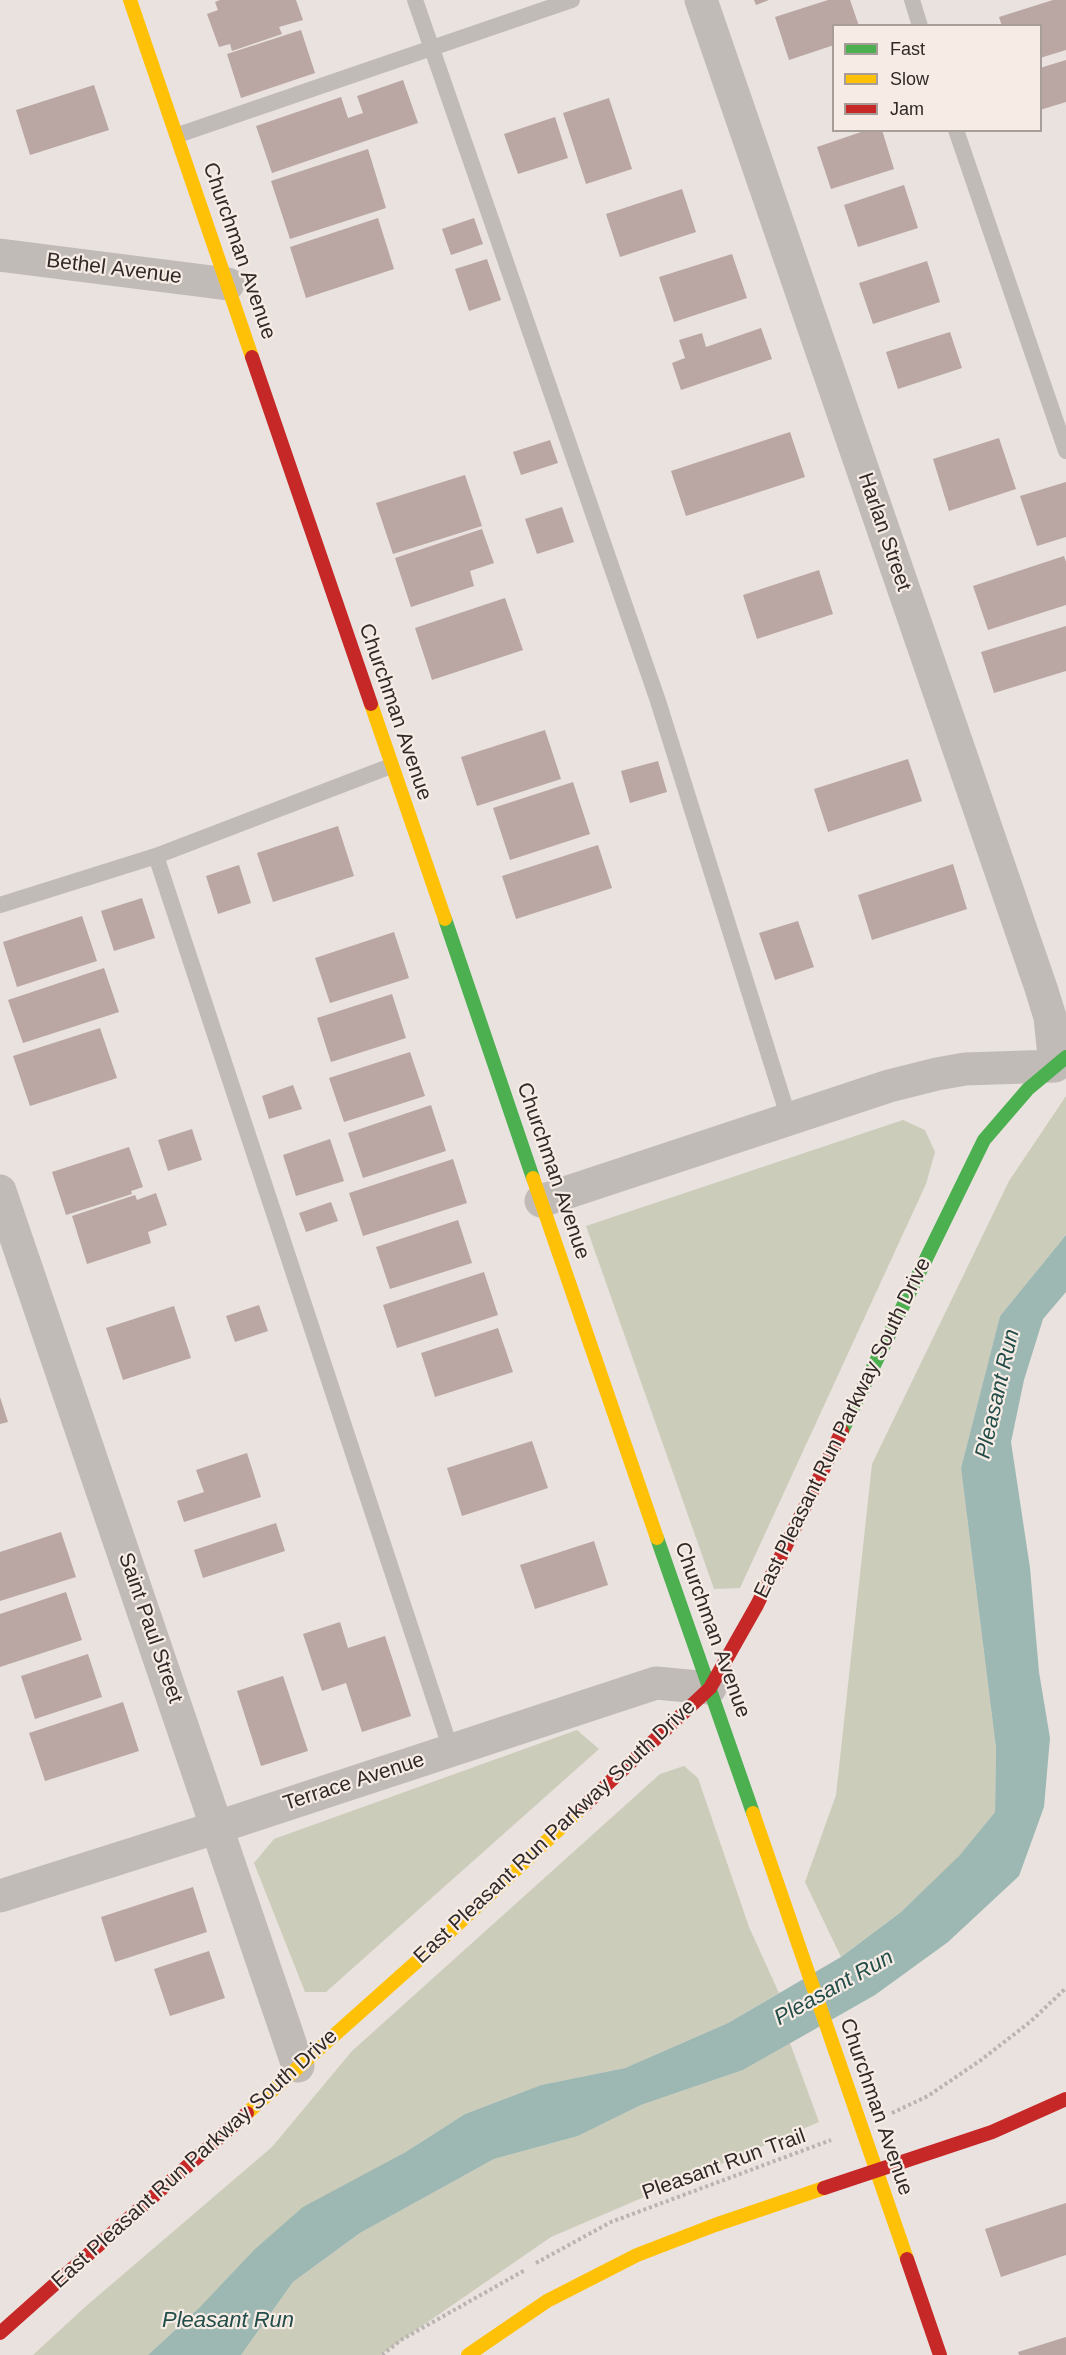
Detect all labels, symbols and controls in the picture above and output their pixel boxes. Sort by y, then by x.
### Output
legend [832,24,1042,132]
text: Fast [890,39,925,59]
text: Slow [890,69,929,89]
text: Jam [890,99,924,119]
street label: Churchman Avenue [197,159,281,343]
street label: Bethel Avenue [45,248,183,290]
street label: Harlan Street [852,469,916,595]
street label: Churchman Avenue [353,620,437,804]
street label: Churchman Avenue [511,1079,595,1263]
street label: East Pleasant Run Parkway South Drive [749,1254,937,1602]
water label: Pleasant Run [970,1327,1026,1461]
street label: Churchman Avenue [668,1539,756,1721]
street label: Saint Paul Street [112,1549,188,1707]
street label: East Pleasant Run Parkway South Drive [409,1695,701,1969]
street label: Terrace Avenue [280,1747,428,1817]
water label: Pleasant Run [770,1944,898,2032]
street label: Churchman Avenue [834,2015,918,2199]
street label: East Pleasant Run Parkway South Drive [47,2024,343,2294]
street label: Pleasant Run Trail [639,2124,809,2206]
water label: Pleasant Run [162,2308,294,2334]

